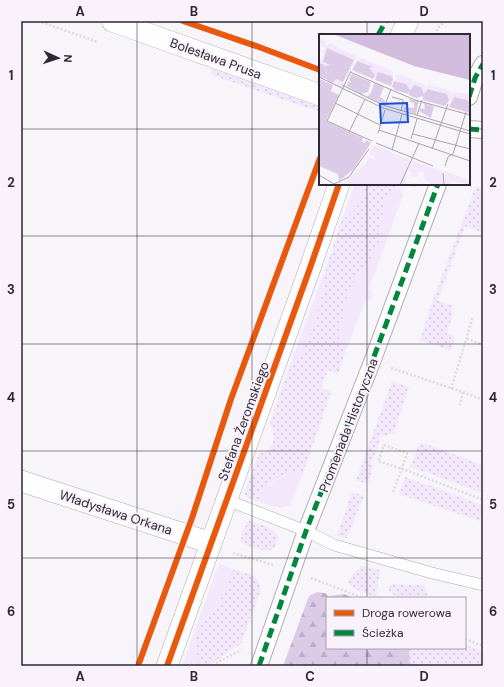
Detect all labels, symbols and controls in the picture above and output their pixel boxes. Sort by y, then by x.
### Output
text: A [75,3,85,20]
text: B [190,3,198,20]
text: C [305,3,315,20]
text: D [419,3,429,20]
street label: Bolesława Prusa [168,34,264,83]
inset map [319,34,470,185]
north arrow [38,38,78,78]
text: N [61,54,75,63]
text: 1 [9,67,13,84]
text: 1 [491,67,495,84]
text: 2 [7,174,15,191]
text: 2 [489,174,497,191]
text: 3 [7,281,15,298]
text: 3 [489,281,497,298]
street label: Promenada Historyczna [315,356,382,495]
street label: Stefana Żeromskiego [214,359,273,483]
text: 4 [7,389,15,406]
text: 4 [489,389,497,406]
street label: Władysława Orkana [57,486,175,539]
text: 5 [7,496,15,513]
text: 5 [489,496,497,513]
legend [326,597,466,649]
text: 6 [7,603,15,620]
text: 6 [489,603,497,620]
text: Droga rowerowa [362,605,451,621]
text: Ścieżka [362,625,404,641]
text: A [75,668,85,685]
text: B [190,668,198,685]
text: C [305,668,315,685]
text: D [419,668,429,685]

